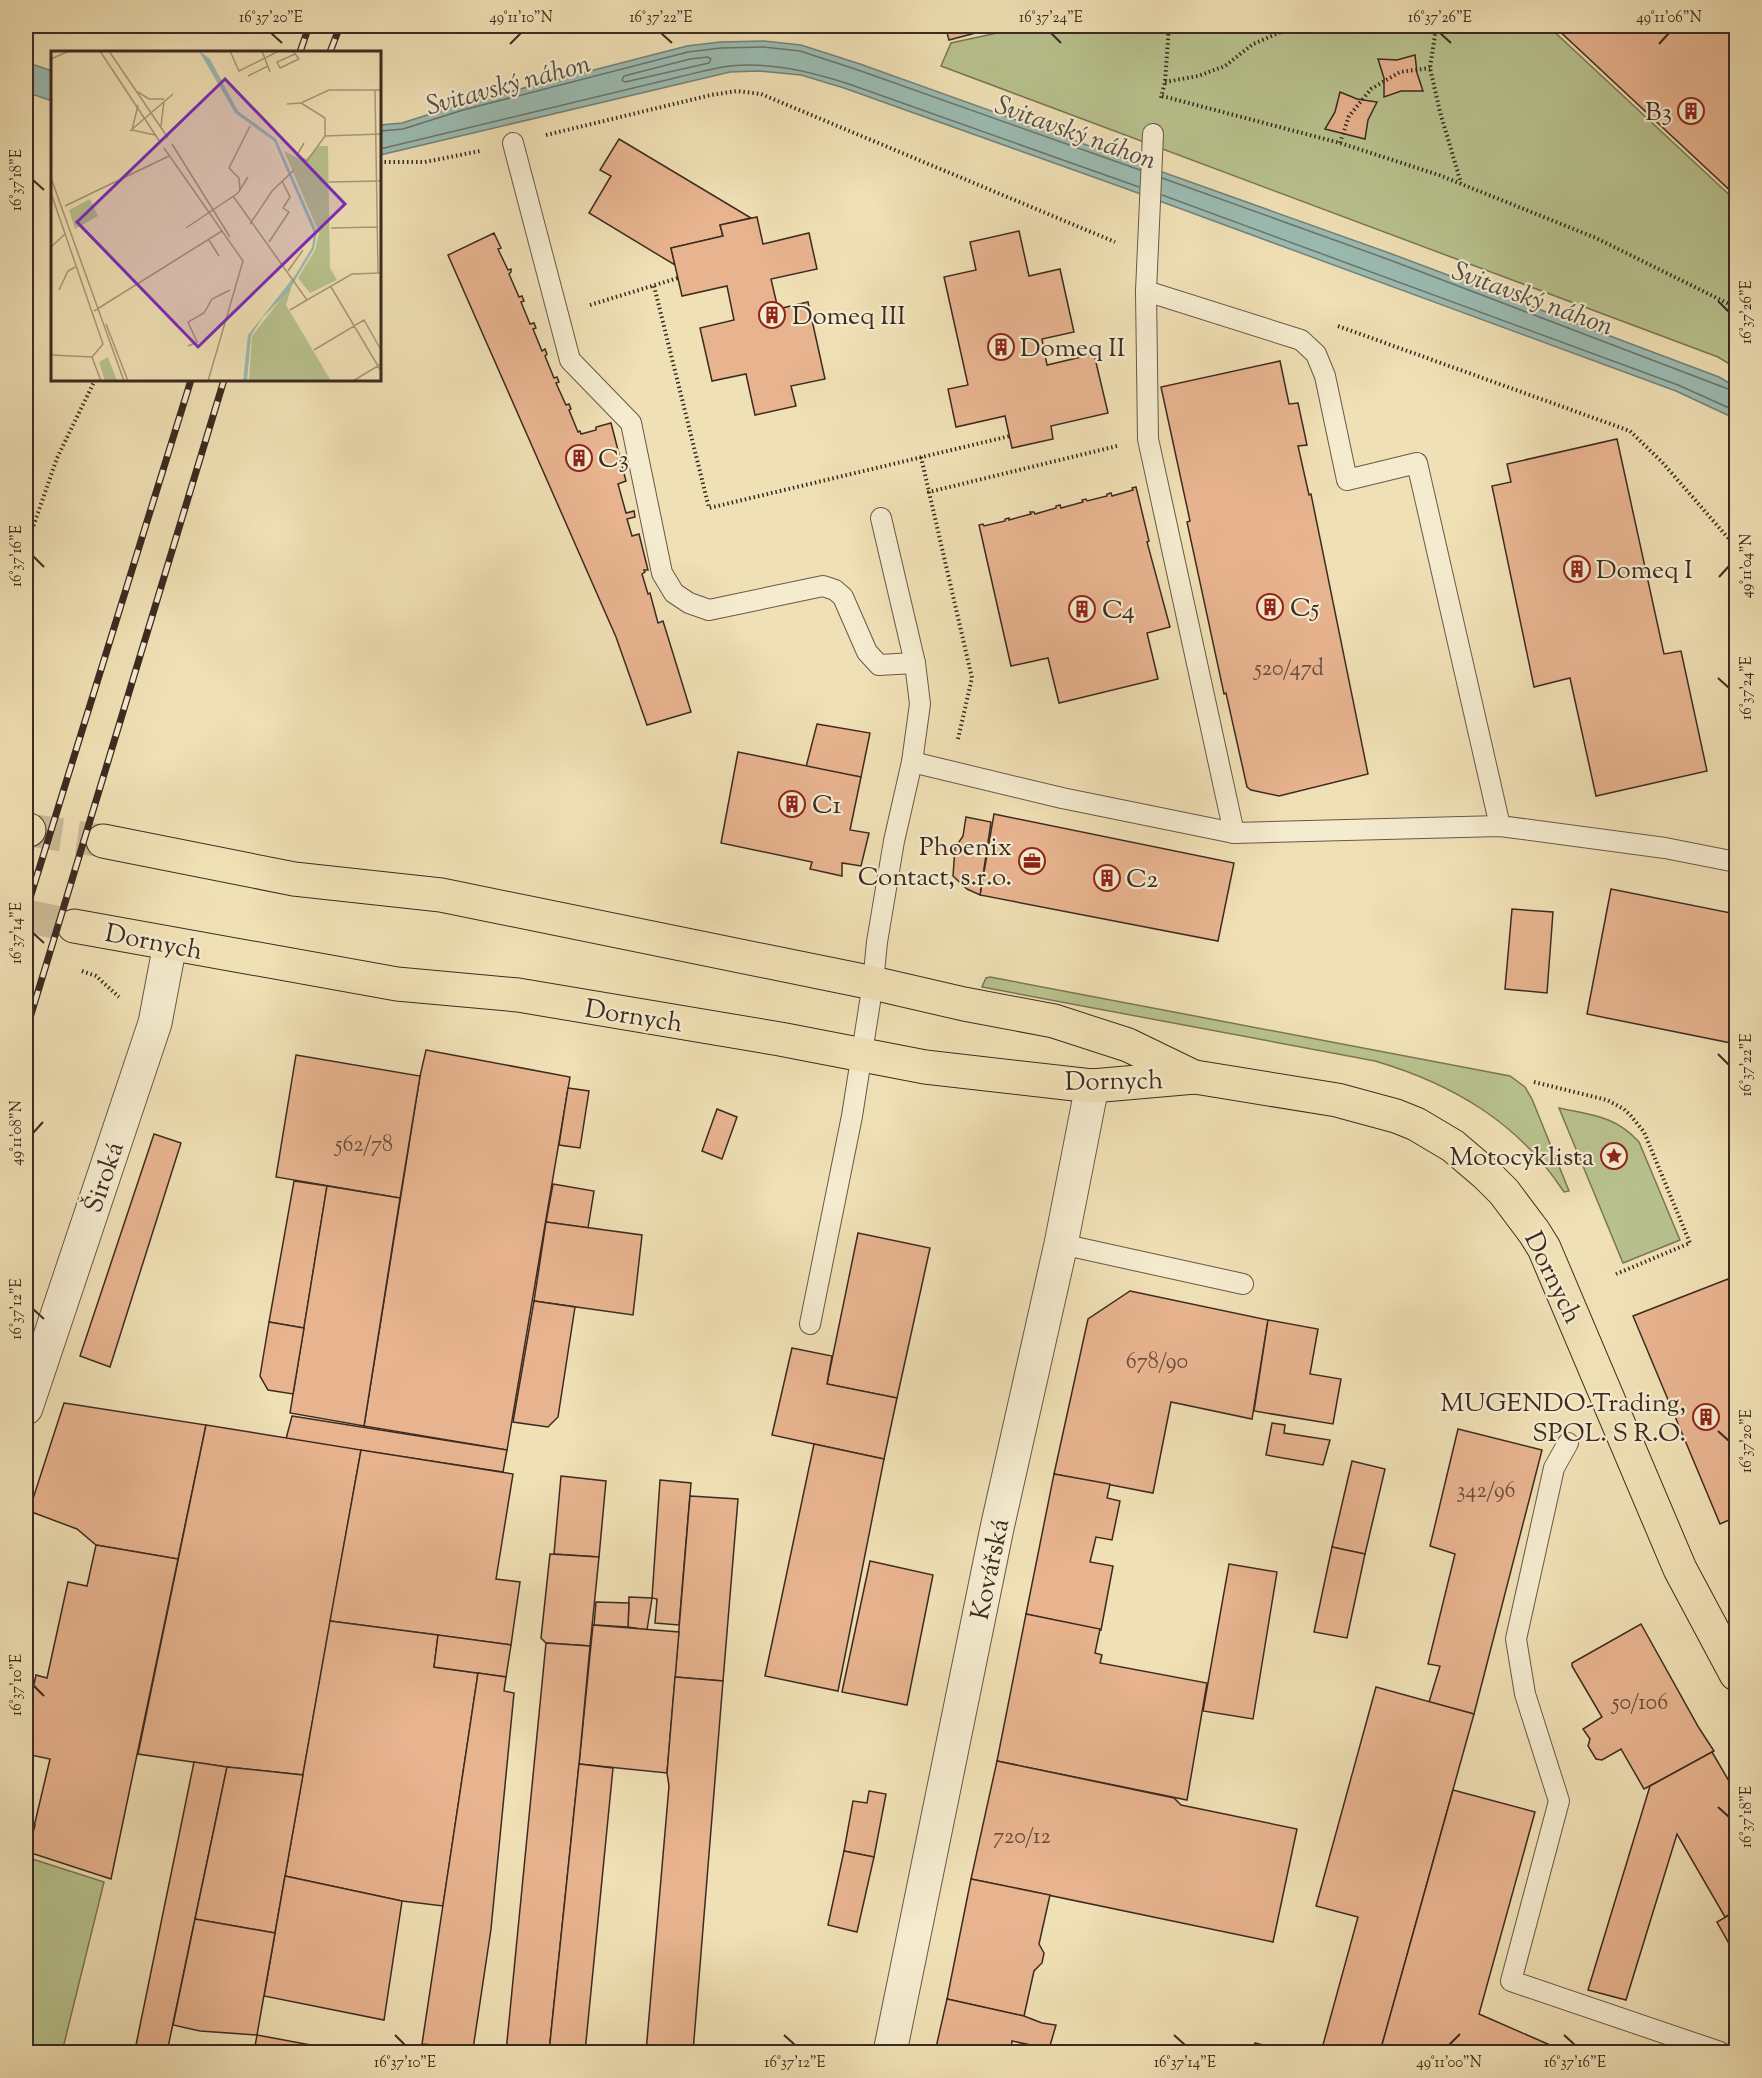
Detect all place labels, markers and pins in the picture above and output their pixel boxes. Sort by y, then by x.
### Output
place label: B3 [1645,95,1672,132]
building icon: B3 [1676,96,1706,126]
place label: Domeq III [792,299,906,336]
building icon: Domeq III [757,300,787,330]
place label: Domeq II [1020,331,1126,368]
building icon: Domeq II [986,332,1016,362]
place label: C3 [598,442,629,479]
building icon: C3 [564,443,594,473]
place label: Domeq I [1596,553,1693,590]
building icon: Domeq I [1562,554,1592,584]
place label: C5 [1290,591,1320,628]
building icon: C5 [1255,592,1285,622]
place label: C4 [1102,593,1135,630]
building icon: C4 [1067,594,1097,624]
place label: C1 [812,788,842,825]
building icon: C1 [777,789,807,819]
place label: Phoenix Contact, s.r.o. [858,830,1012,897]
office icon: Phoenix Contact, s.r.o. [1017,846,1047,876]
place label: C2 [1126,862,1159,899]
building icon: C2 [1092,863,1122,893]
place label: Motocyklista [1450,1140,1594,1177]
place icon: Motocyklista [1599,1141,1629,1171]
place label: MUGENDO-Trading, SPOL. S R.O. [1440,1386,1686,1453]
building icon: MUGENDO-Trading, SPOL. S R.O. [1691,1402,1721,1432]

